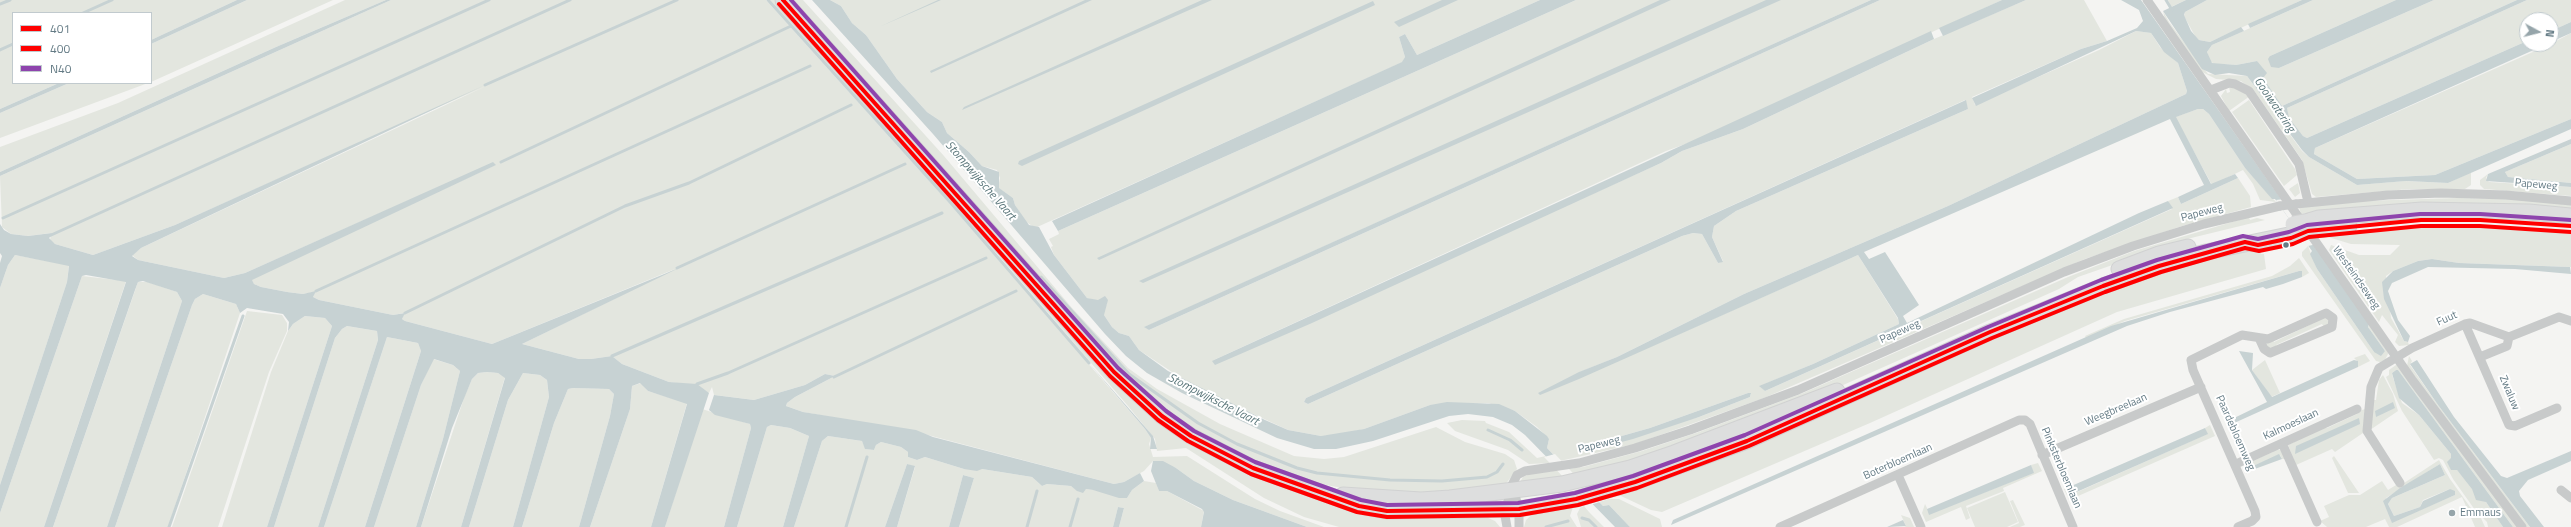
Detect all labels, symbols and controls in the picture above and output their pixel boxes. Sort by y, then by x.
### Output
legend [12,12,152,84]
north arrow [2519,12,2559,52]
text: 401 [50,19,70,38]
text: N [2542,29,2558,38]
text: 400 [50,39,70,58]
text: N40 [50,59,72,78]
water label: Gooiwatering [2250,75,2298,135]
water label: Stompwijksche Vaart [942,139,1018,223]
street label: Papeweg [2514,177,2558,193]
street label: Papeweg [2180,201,2224,225]
unlabelled marker [2281,240,2291,250]
street label: Westeindseweg [2329,244,2383,312]
street label: Fuut [2435,309,2459,329]
street label: Papeweg [1878,317,1922,347]
water label: Stompwijksche Vaart [1165,371,1261,429]
street label: Zwaluw [2496,374,2522,412]
street label: Weegbreelaan [2083,391,2149,429]
street label: Paardebloemweg [2213,393,2257,473]
street label: Kalmoeslaan [2261,406,2321,444]
street label: Pinksterbloemlaan [2038,425,2084,511]
street label: Papeweg [1577,433,1621,457]
street label: Boterbloemlaan [1861,441,1935,483]
place label: Emmaus [2460,506,2501,520]
marker: Emmaus [2447,508,2457,518]

